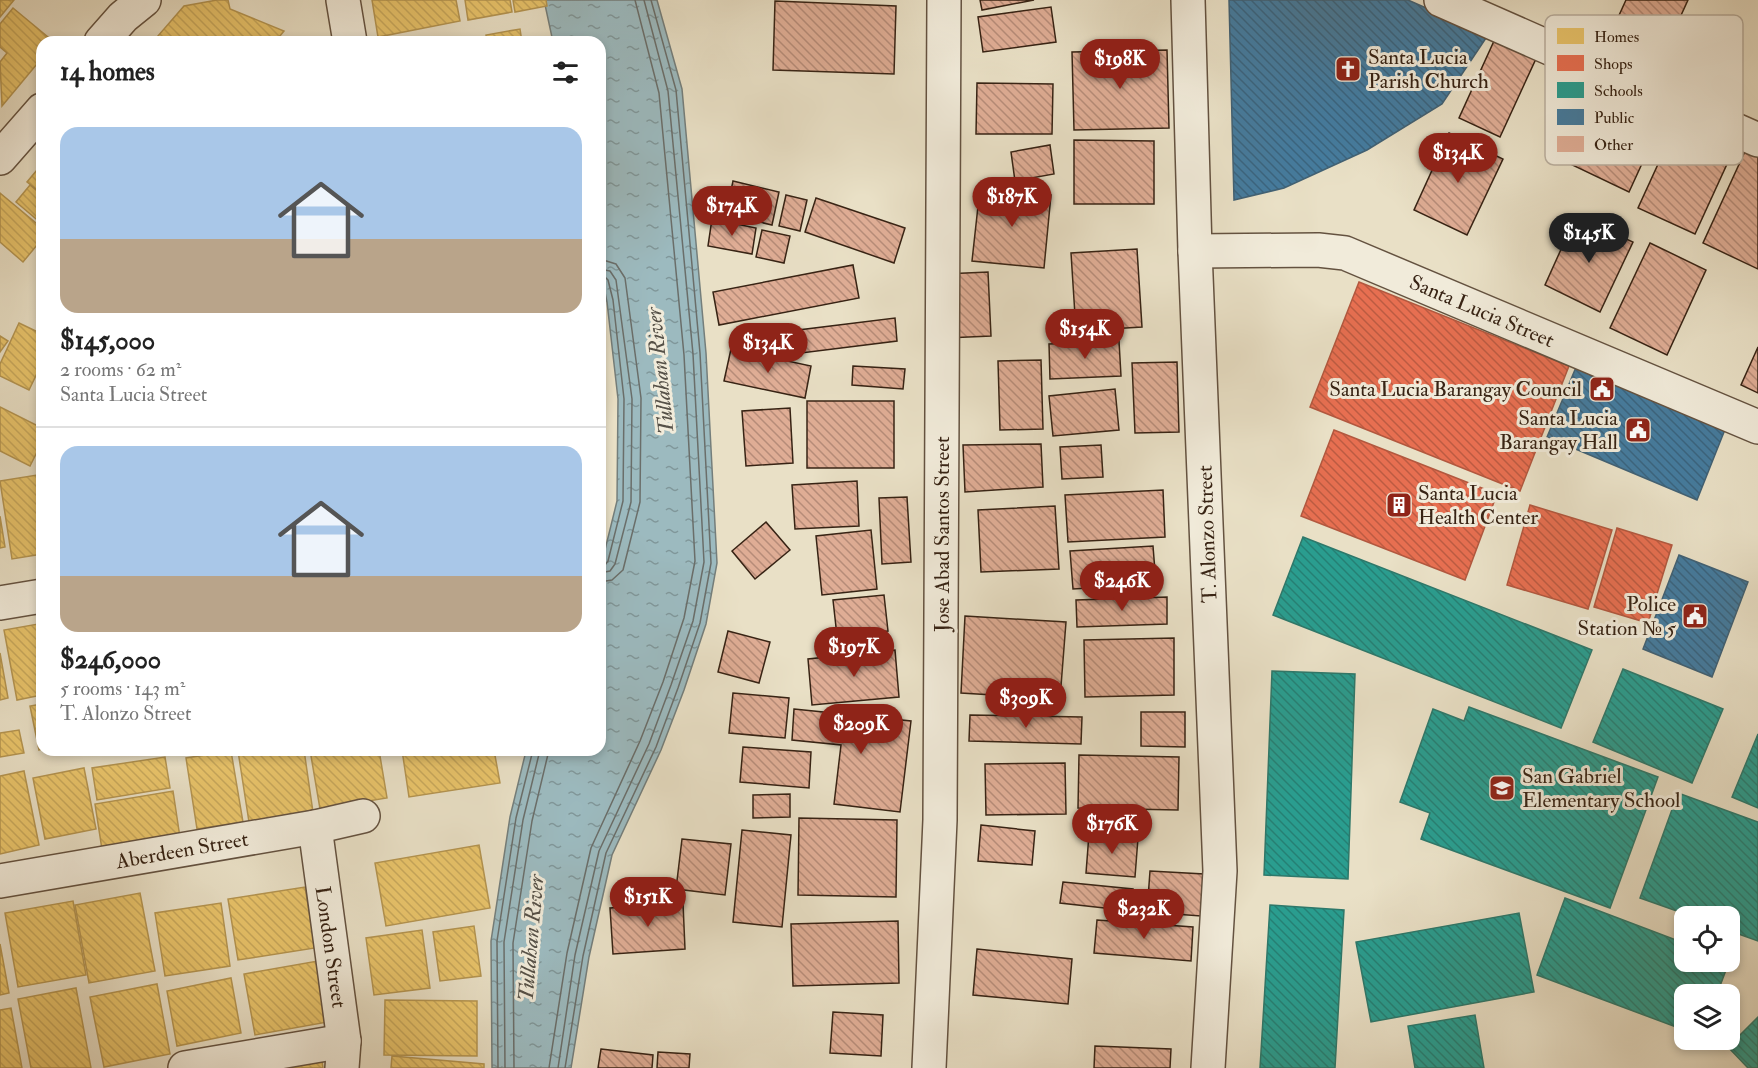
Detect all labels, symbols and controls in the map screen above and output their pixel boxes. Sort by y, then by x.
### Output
legend [1545,15,1743,165]
text: Homes [1594,27,1639,47]
pin: $198K [1078,39,1162,90]
place label: Santa Lucia Parish Church [1368,44,1489,95]
text: $198K [1094,46,1146,71]
church icon: Santa Lucia Parish Church [1333,54,1363,84]
text: Shops [1594,54,1633,75]
text: 14 homes [60,56,155,88]
icon: filters [549,56,582,89]
text: Schools [1594,81,1643,101]
text: Public [1594,108,1635,128]
pin: $134K [1416,133,1500,184]
text: Other [1594,135,1633,155]
text: $134K [1433,140,1483,165]
icon: home [267,166,375,274]
pin: $187K [970,177,1054,228]
text: $187K [986,184,1038,209]
pin: $174K [690,186,774,237]
text: $174K [706,193,758,218]
pin: $145K [1547,213,1631,264]
text: $145K [1563,220,1615,245]
street label: Santa Lucia Street [1405,269,1558,354]
water label: Tullahan River [639,304,681,436]
pin: $154K [1043,309,1127,360]
text: $154K [1059,316,1111,341]
pin: $134K [726,323,810,374]
text: $145,000 [60,325,155,357]
text: $134K [743,330,793,355]
text: 2 rooms · 62 m² [60,357,181,382]
public building icon: Santa Lucia Barangay Council [1587,374,1617,404]
place label: Santa Lucia Barangay Council [1329,376,1583,403]
text: Santa Lucia Street [60,382,207,407]
place label: Santa Lucia Barangay Hall [1499,405,1619,456]
public building icon: Santa Lucia Barangay Hall [1623,415,1653,445]
street label: Jose Abad Santos Street [929,436,956,633]
street label: T. Alonzo Street [1192,464,1223,603]
place label: Santa Lucia Health Center [1418,480,1538,531]
icon: home [267,485,375,593]
building icon: Santa Lucia Health Center [1384,490,1414,520]
pin: $246K [1080,561,1164,612]
text: $246K [1094,568,1150,593]
place label: Police Station № 5 [1578,591,1677,642]
public building icon: Police Station № 5 [1680,601,1710,631]
pin: $197K [812,627,896,678]
text: $197K [828,634,880,659]
text: $246,000 [60,644,161,676]
text: 5 rooms · 143 m² [60,676,185,701]
pin: $309K [984,678,1068,729]
text: $309K [999,685,1053,710]
text: T. Alonzo Street [60,701,191,726]
pin: $209K [819,704,903,755]
text: $209K [833,711,889,736]
place label: San Gabriel Elementary School [1522,763,1681,814]
school or university icon: San Gabriel Elementary School [1487,773,1517,803]
pin: $176K [1070,804,1154,855]
text: $176K [1086,811,1138,836]
street label: Aberdeen Street [113,826,251,876]
water label: Tullahan River [512,872,551,1003]
pin: $151K [606,877,690,928]
text: $151K [624,884,672,909]
street label: London Street [309,885,352,1010]
pin: $232K [1102,889,1186,940]
text: $232K [1117,896,1171,921]
map controls [1674,906,1740,1050]
button: locate [1674,906,1740,972]
button: layers [1674,984,1740,1050]

